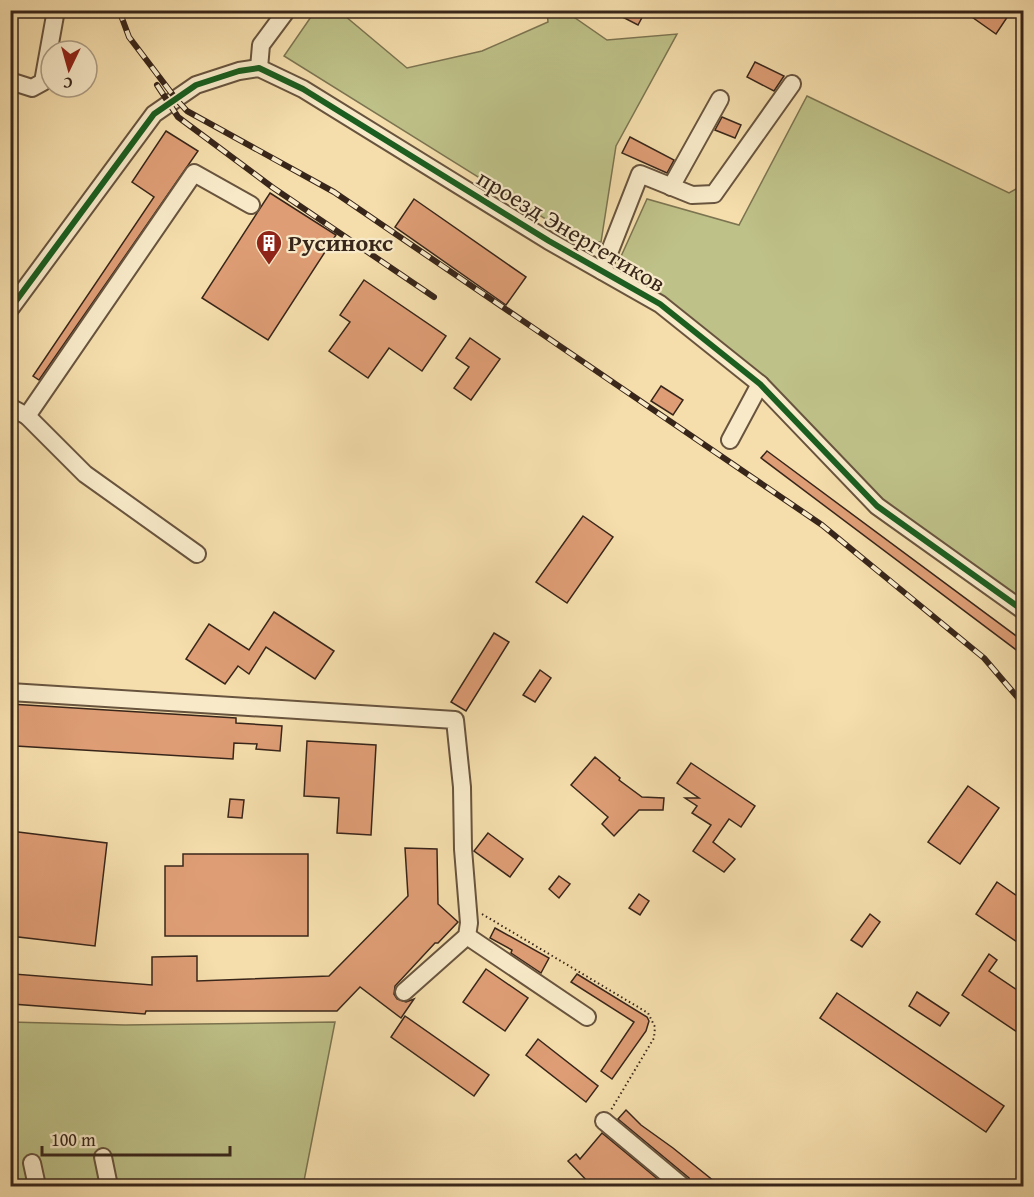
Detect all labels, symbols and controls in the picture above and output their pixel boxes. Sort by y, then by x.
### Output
north arrow [39,39,99,99]
text: С [62,72,73,96]
street label: проезд Энергетиков [470,160,672,301]
place label: Русинокс [288,225,393,260]
building icon: Русинокс [254,228,284,266]
scale bar [42,1119,230,1157]
text: 100 m [51,1126,96,1153]

